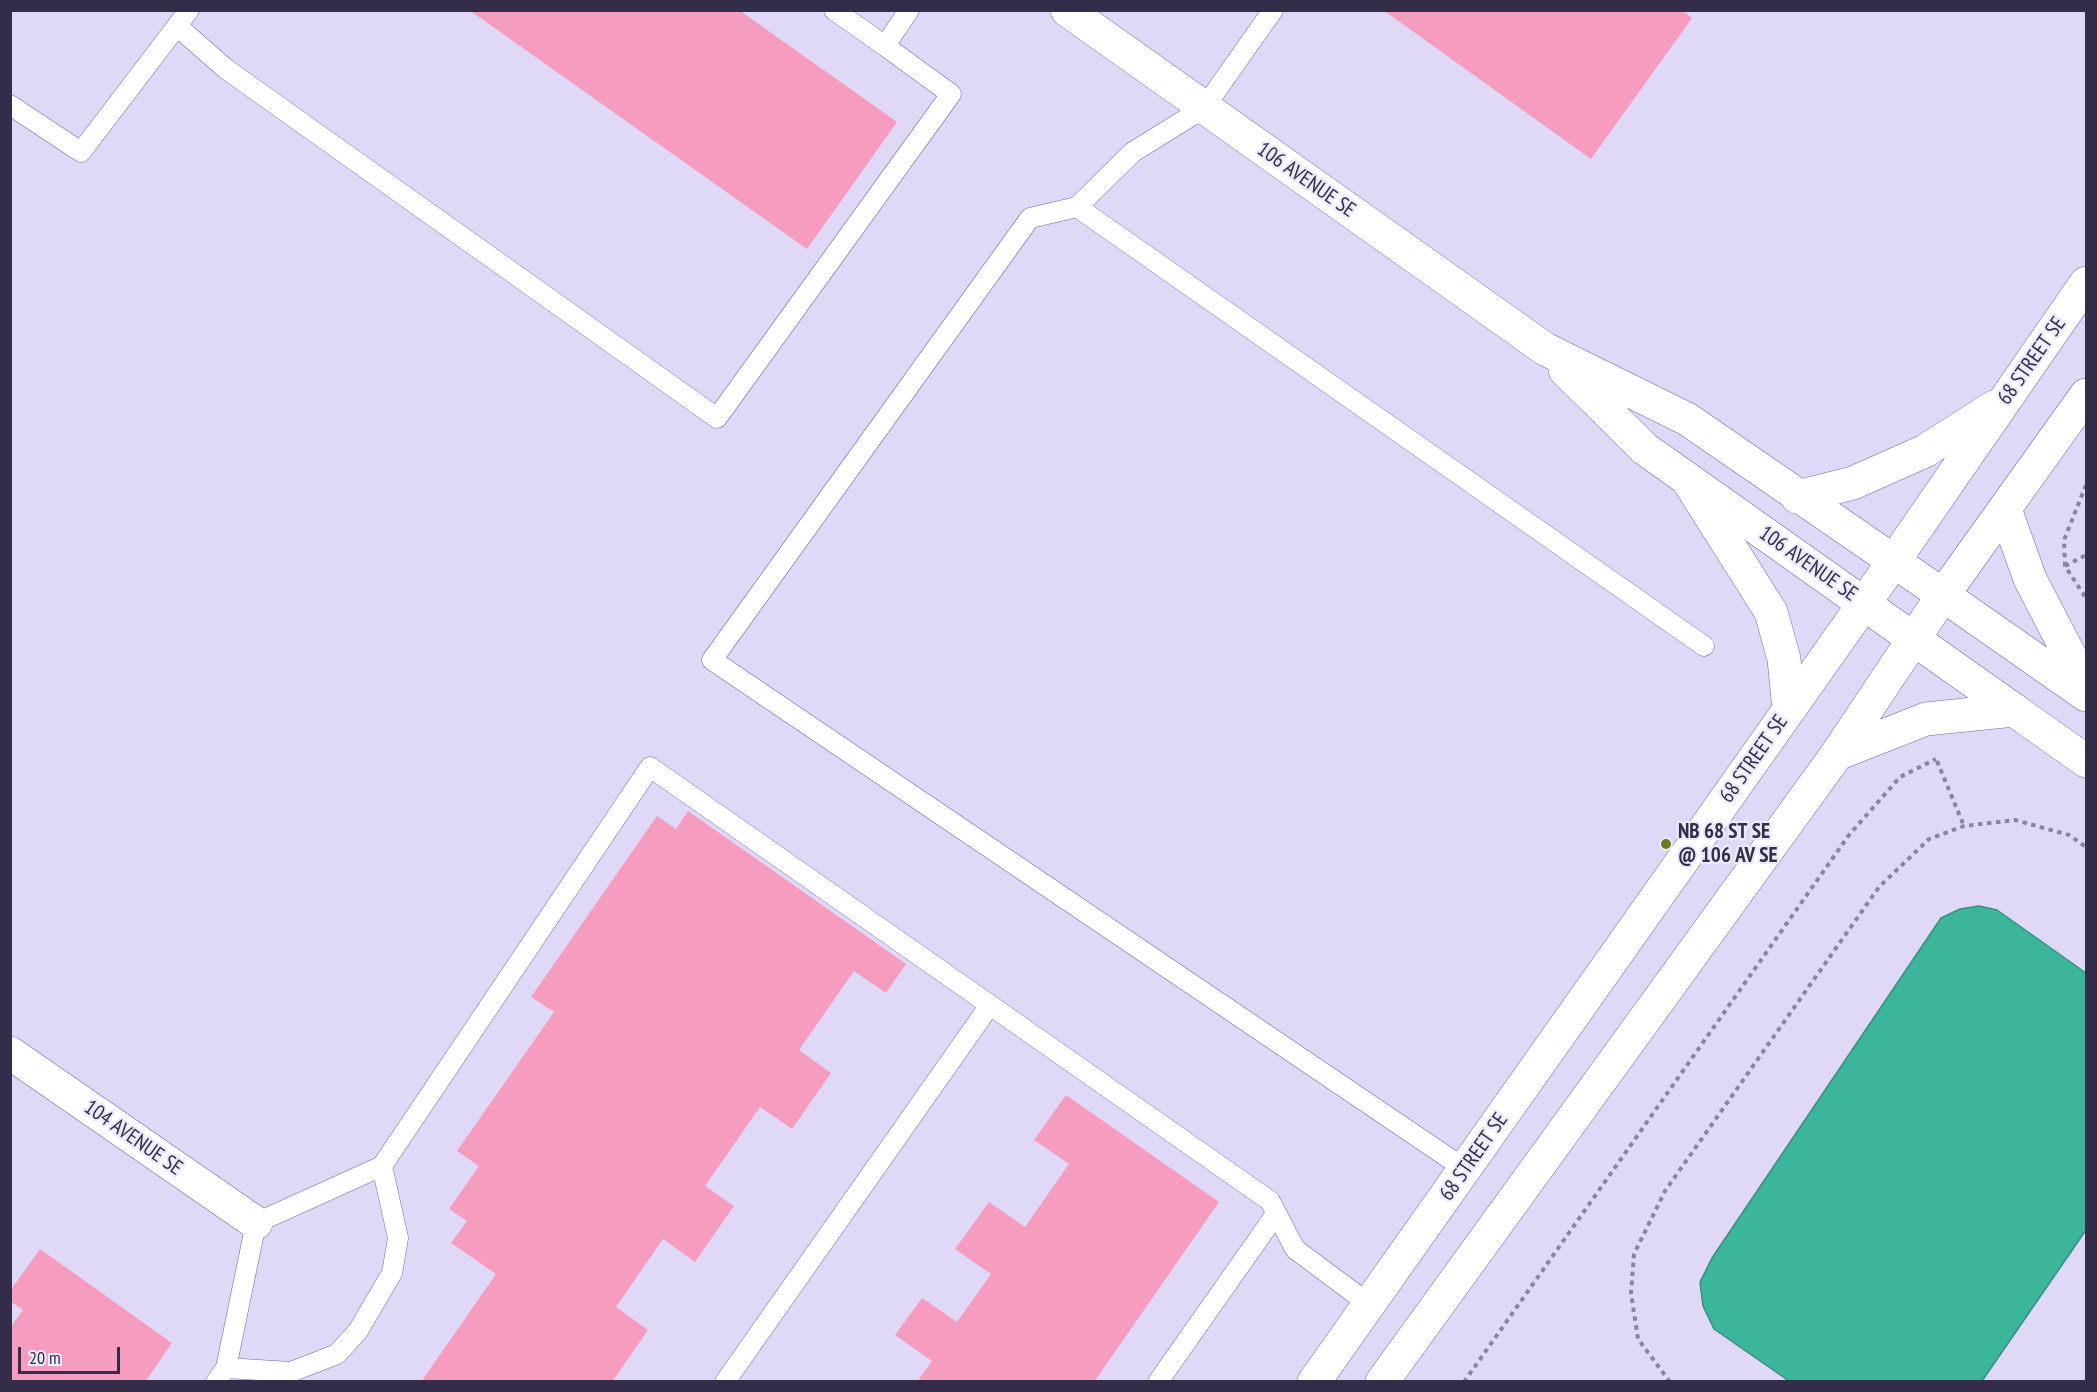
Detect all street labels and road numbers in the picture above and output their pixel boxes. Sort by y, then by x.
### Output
street label: 106 AVENUE SE [1252,137,1360,223]
street label: 68 STREET SE [1993,312,2071,410]
street label: 106 AVENUE SE [1754,521,1862,607]
street label: 68 STREET SE [1715,710,1793,808]
street label: 104 AVENUE SE [79,1095,187,1181]
street label: 68 STREET SE [1435,1108,1513,1206]

